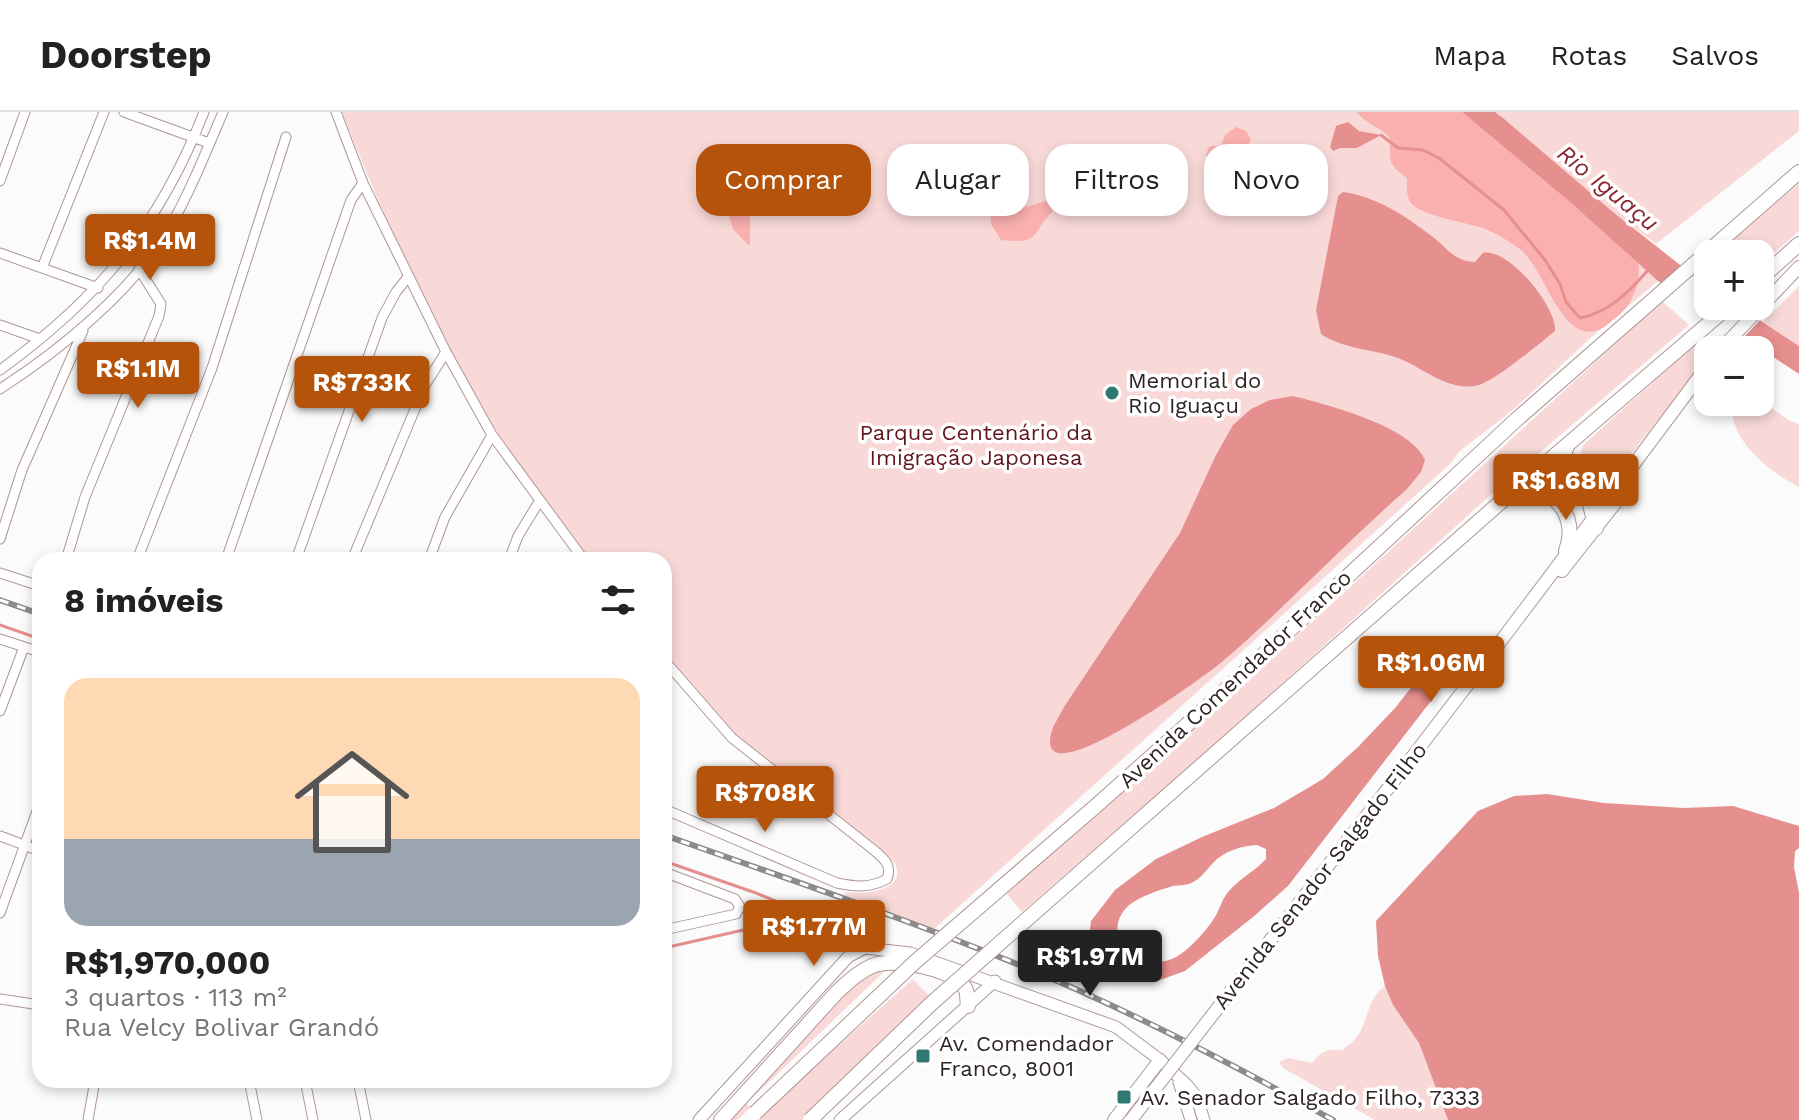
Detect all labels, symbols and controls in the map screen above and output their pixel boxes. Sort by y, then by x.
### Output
text: Doorstep [40,33,212,77]
text: Mapa [1433,39,1506,72]
text: Rotas [1550,39,1627,72]
text: Salvos [1671,39,1759,72]
water label: Rio Iguaçu [1552,139,1664,237]
chip: Comprar [696,144,871,216]
chip: Alugar [887,144,1029,216]
chip: Filtros [1045,144,1188,216]
chip: Novo [1204,144,1328,216]
pin: R$1.4M [85,214,215,282]
text: R$1.4M [103,225,197,255]
map controls [1694,240,1774,416]
button: + [1694,240,1774,320]
button: − [1694,336,1774,416]
pin: R$1.1M [73,342,203,410]
text: R$1.1M [95,353,181,383]
pin: R$733K [297,356,427,424]
text: R$733K [312,367,412,397]
place label: Memorial do Rio Iguaçu [1128,368,1261,418]
marker: Memorial do Rio Iguaçu [1103,384,1121,402]
park label: Parque Centenário da Imigração Japonesa [859,420,1093,470]
pin: R$1.68M [1492,454,1640,522]
text: R$1.68M [1511,465,1621,495]
street label: Avenida Comendador Franco [1114,565,1356,793]
icon: filters [596,578,640,622]
text: 8 imóveis [64,580,223,620]
pin: R$1.06M [1357,636,1505,704]
text: R$1.06M [1376,647,1486,677]
icon: home [280,730,424,874]
street label: Avenida Senador Salgado Filho [1208,738,1432,1014]
pin: R$708K [700,766,830,834]
text: R$708K [715,777,815,807]
pin: R$1.77M [740,900,888,968]
text: R$1.77M [761,911,867,941]
pin: R$1.97M [1016,930,1164,998]
text: R$1.97M [1036,941,1144,971]
text: R$1,970,000 [64,942,270,982]
text: 3 quartos · 113 m² [64,982,287,1012]
text: Rua Velcy Bolivar Grandó [64,1012,379,1042]
place label: Av. Comendador Franco, 8001 [939,1031,1114,1081]
marker: Av. Comendador Franco, 8001 [914,1047,932,1065]
place label: Av. Senador Salgado Filho, 7333 [1140,1085,1480,1110]
marker: Av. Senador Salgado Filho, 7333 [1115,1088,1133,1106]

